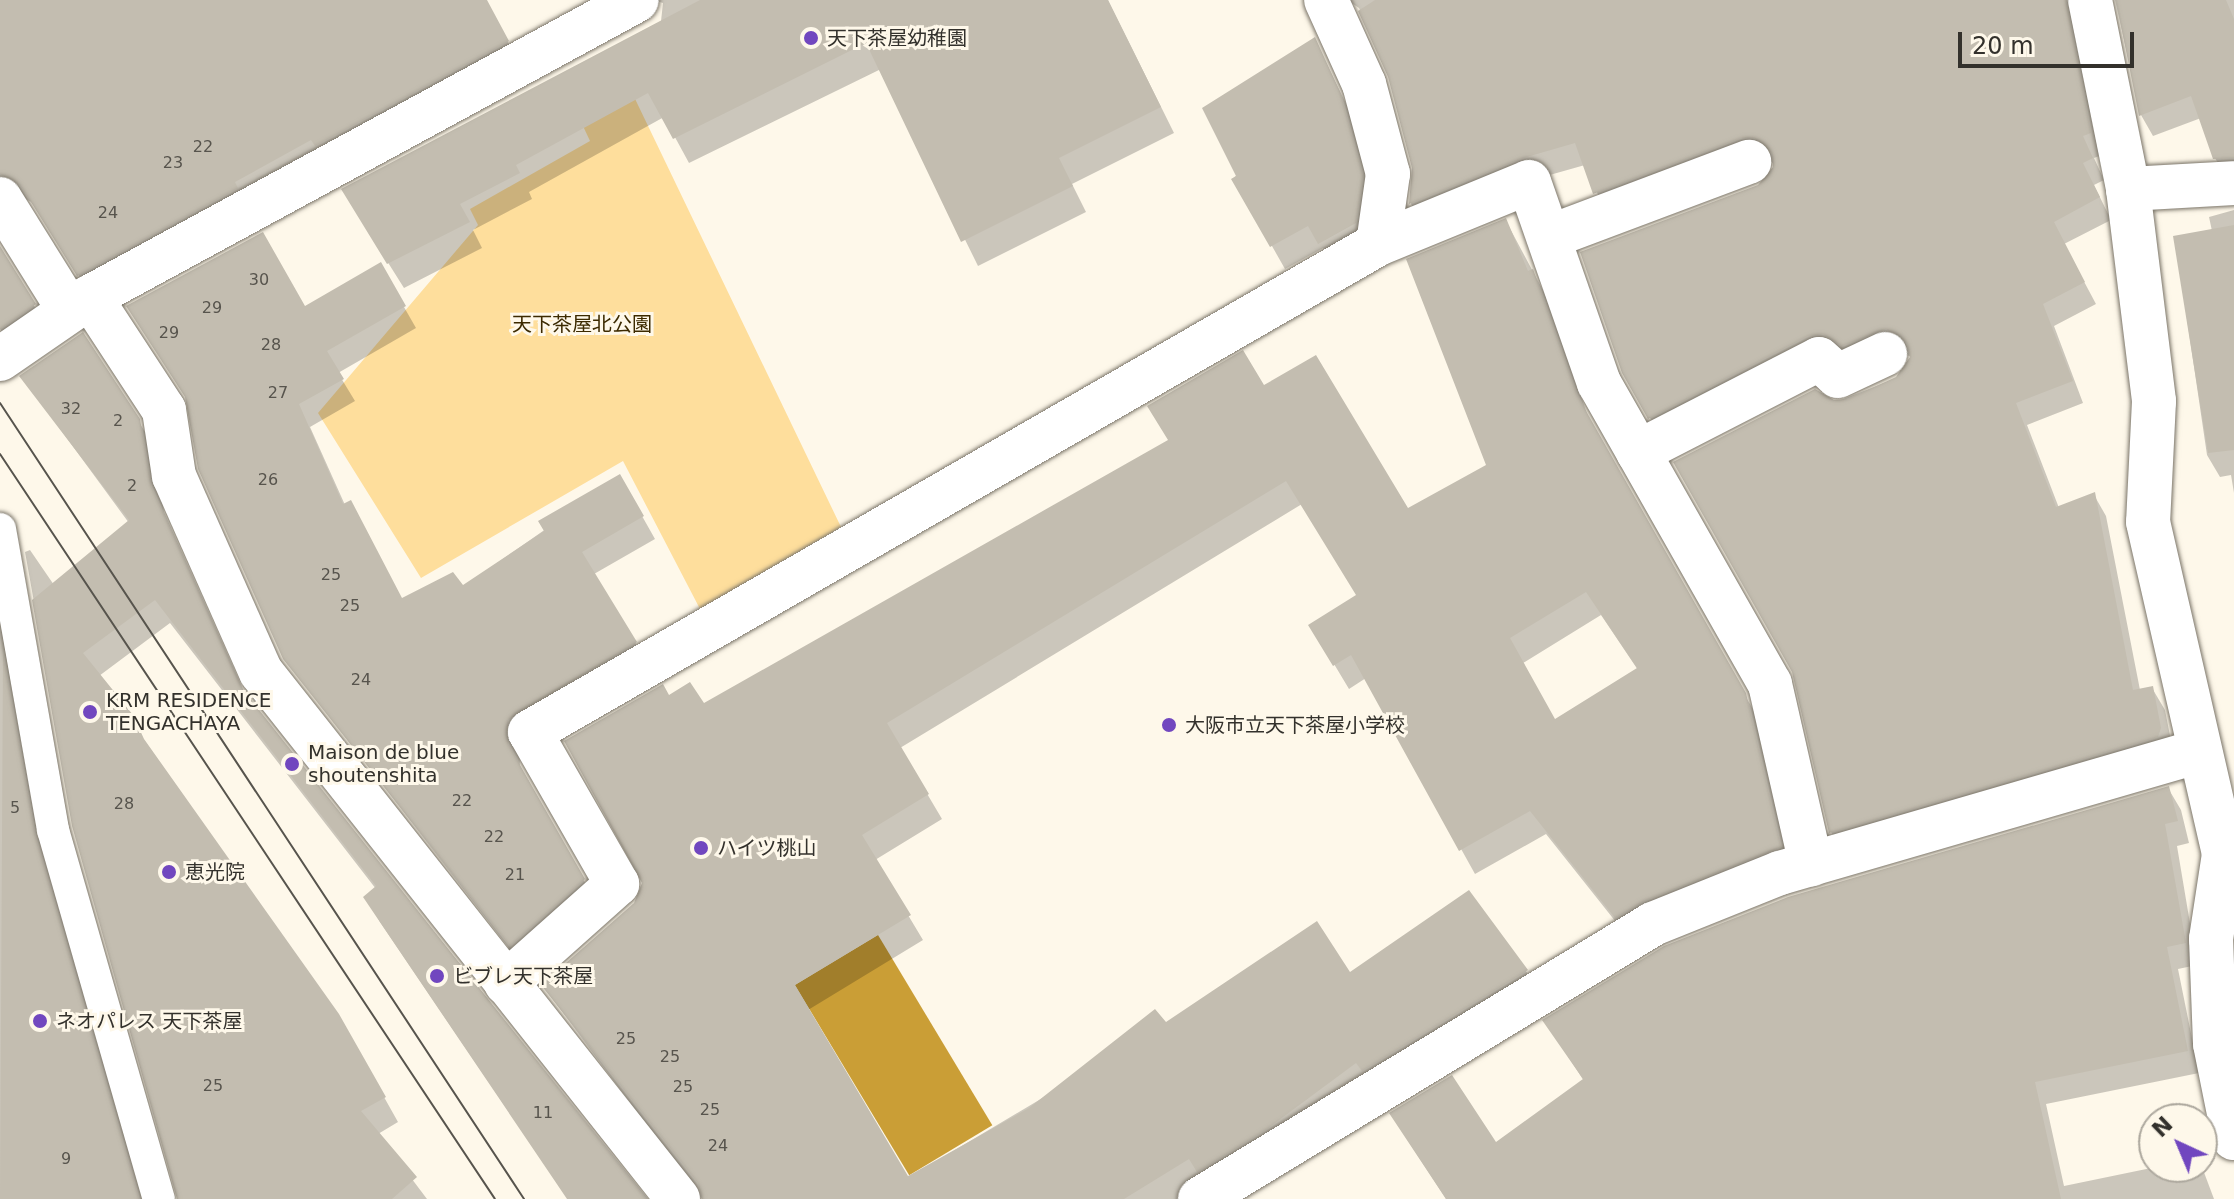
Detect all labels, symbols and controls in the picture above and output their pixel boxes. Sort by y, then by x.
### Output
scale bar [1962,16,2138,66]
place label: 天下茶屋幼稚園 [827,26,967,50]
marker: 天下茶屋幼稚園 [802,29,820,47]
text: 20 m [1972,32,2034,60]
house number: 22 [193,137,213,157]
house number: 23 [163,153,183,173]
house number: 24 [98,203,118,223]
house number: 30 [249,270,269,290]
house number: 29 [202,298,222,318]
park label: 天下茶屋北公園 [512,312,652,336]
house number: 29 [159,323,179,343]
house number: 28 [261,335,281,355]
house number: 27 [268,383,288,403]
house number: 32 [61,399,81,419]
house number: 2 [113,411,123,431]
house number: 26 [258,470,278,490]
house number: 2 [127,476,137,496]
house number: 25 [321,565,341,585]
house number: 25 [340,596,360,616]
house number: 24 [351,670,371,690]
place label: KRM RESIDENCE TENGACHAYA [106,688,271,735]
marker: KRM RESIDENCE TENGACHAYA [81,703,99,721]
place label: 大阪市立天下茶屋小学校 [1185,713,1405,737]
marker: 大阪市立天下茶屋小学校 [1160,716,1178,734]
place label: Maison de blue shoutenshita [308,740,459,787]
marker: Maison de blue shoutenshita [283,755,301,773]
house number: 22 [452,791,472,811]
house number: 28 [114,794,134,814]
house number: 5 [10,798,20,818]
house number: 22 [484,827,504,847]
place label: ハイツ桃山 [717,836,817,860]
marker: ハイツ桃山 [692,839,710,857]
place label: 恵光院 [185,860,245,884]
marker: 恵光院 [160,863,178,881]
house number: 21 [505,865,525,885]
place label: ビブレ天下茶屋 [453,964,593,988]
marker: ビブレ天下茶屋 [428,967,446,985]
place label: ネオパレス 天下茶屋 [56,1009,242,1033]
marker: ネオパレス 天下茶屋 [31,1012,49,1030]
house number: 25 [616,1029,636,1049]
house number: 25 [660,1047,680,1067]
house number: 25 [203,1076,223,1096]
house number: 25 [673,1077,693,1097]
house number: 25 [700,1100,720,1120]
house number: 11 [533,1103,553,1123]
north arrow [2138,1103,2218,1183]
text: N [2147,1111,2178,1142]
house number: 24 [708,1136,728,1156]
house number: 9 [61,1149,71,1169]

